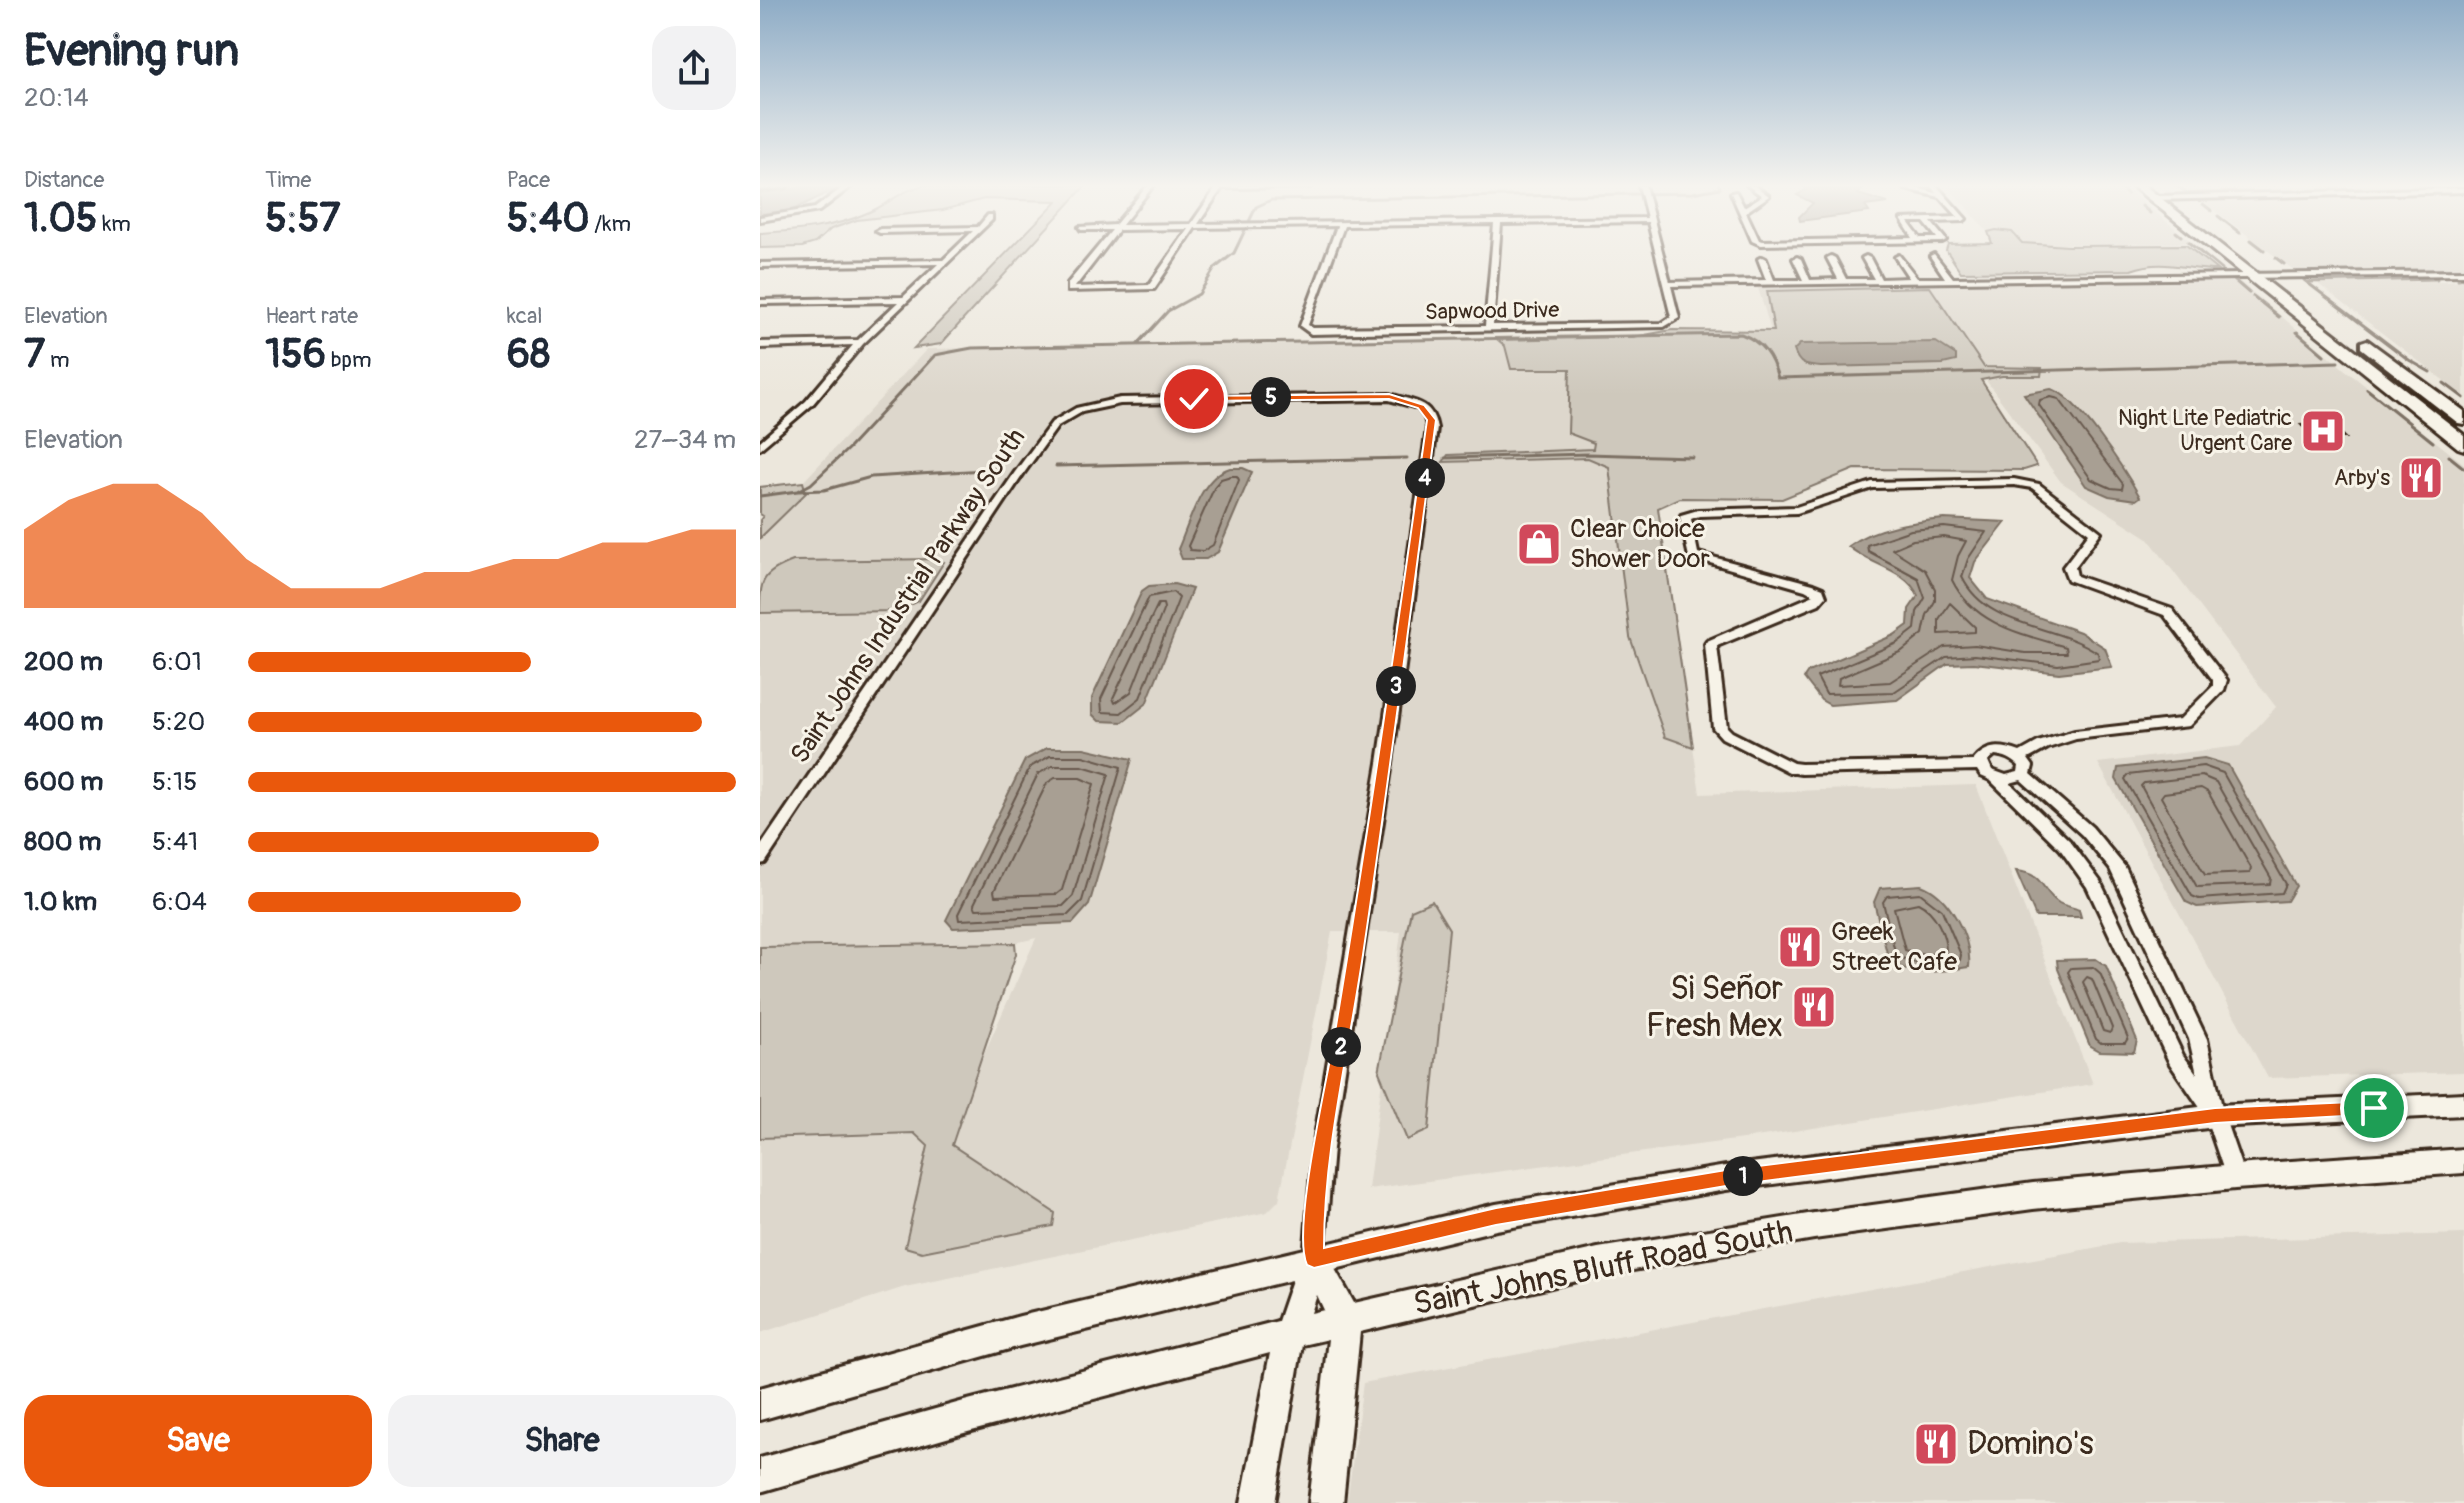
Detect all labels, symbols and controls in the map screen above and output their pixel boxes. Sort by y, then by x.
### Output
text: Evening run [24,24,239,79]
button: share [652,26,736,110]
text: 20:14 [24,82,88,114]
text: Distance [24,166,104,194]
text: Time [265,166,311,194]
text: Pace [507,166,550,194]
text: 1.05 [24,194,97,243]
text: 5:57 [265,194,341,243]
text: 5:40 [507,194,590,243]
text: km [97,210,131,238]
text: /km [590,210,631,238]
street label: Sapwood Drive [1425,296,1560,326]
text: Elevation [24,302,108,330]
text: Heart rate [265,302,358,330]
text: kcal [507,302,542,330]
text: 7 [24,330,45,379]
text: 156 [265,330,326,379]
text: 68 [507,330,550,379]
text: m [45,346,69,374]
text: bpm [326,346,371,374]
pin [1160,365,1228,433]
icon: check [1172,377,1216,421]
pin: 5 [1251,377,1291,417]
text: 5 [1265,383,1277,411]
place label: Night Lite Pediatric Urgent Care [2118,404,2292,457]
hospital icon: Night Lite Pediatric Urgent Care [2299,407,2347,455]
street label: Saint Johns Industrial Parkway South [784,423,1032,769]
text: Elevation [24,424,123,456]
text: 27–34 m [634,424,736,456]
restaurant icon: Arby's [2397,454,2445,502]
pin: 4 [1405,458,1445,498]
text: 4 [1419,464,1431,492]
place label: Arby's [2334,464,2390,492]
place label: Clear Choice Shower Door [1570,513,1711,575]
shop icon: Clear Choice Shower Door [1515,520,1563,568]
text: 200 m [24,646,103,678]
text: 6:01 [152,646,202,678]
pin: 3 [1376,666,1416,706]
text: 3 [1390,672,1402,700]
text: 400 m [24,706,103,738]
text: 5:20 [152,706,205,738]
text: 600 m [24,766,103,798]
text: 5:15 [152,766,197,798]
text: 800 m [24,826,101,858]
text: 5:41 [152,826,198,858]
text: 1.0 km [24,886,97,918]
text: 6:04 [152,886,207,918]
place label: Greek Street Cafe [1831,916,1957,978]
restaurant icon: Greek Street Cafe [1776,923,1824,971]
place label: Si Señor Fresh Mex [1646,969,1784,1046]
restaurant icon: Si Señor Fresh Mex [1790,983,1838,1031]
pin: 2 [1321,1027,1361,1067]
text: 2 [1335,1033,1347,1061]
pin [2340,1074,2408,1142]
icon: arrive [2352,1086,2396,1130]
pin: 1 [1723,1156,1763,1196]
text: 1 [1739,1162,1747,1190]
street label: Saint Johns Bluff Road South [1410,1212,1796,1324]
button: Save [24,1395,372,1487]
button: Share [388,1395,736,1487]
restaurant icon: Domino's [1912,1420,1960,1468]
place label: Domino's [1967,1424,2094,1464]

